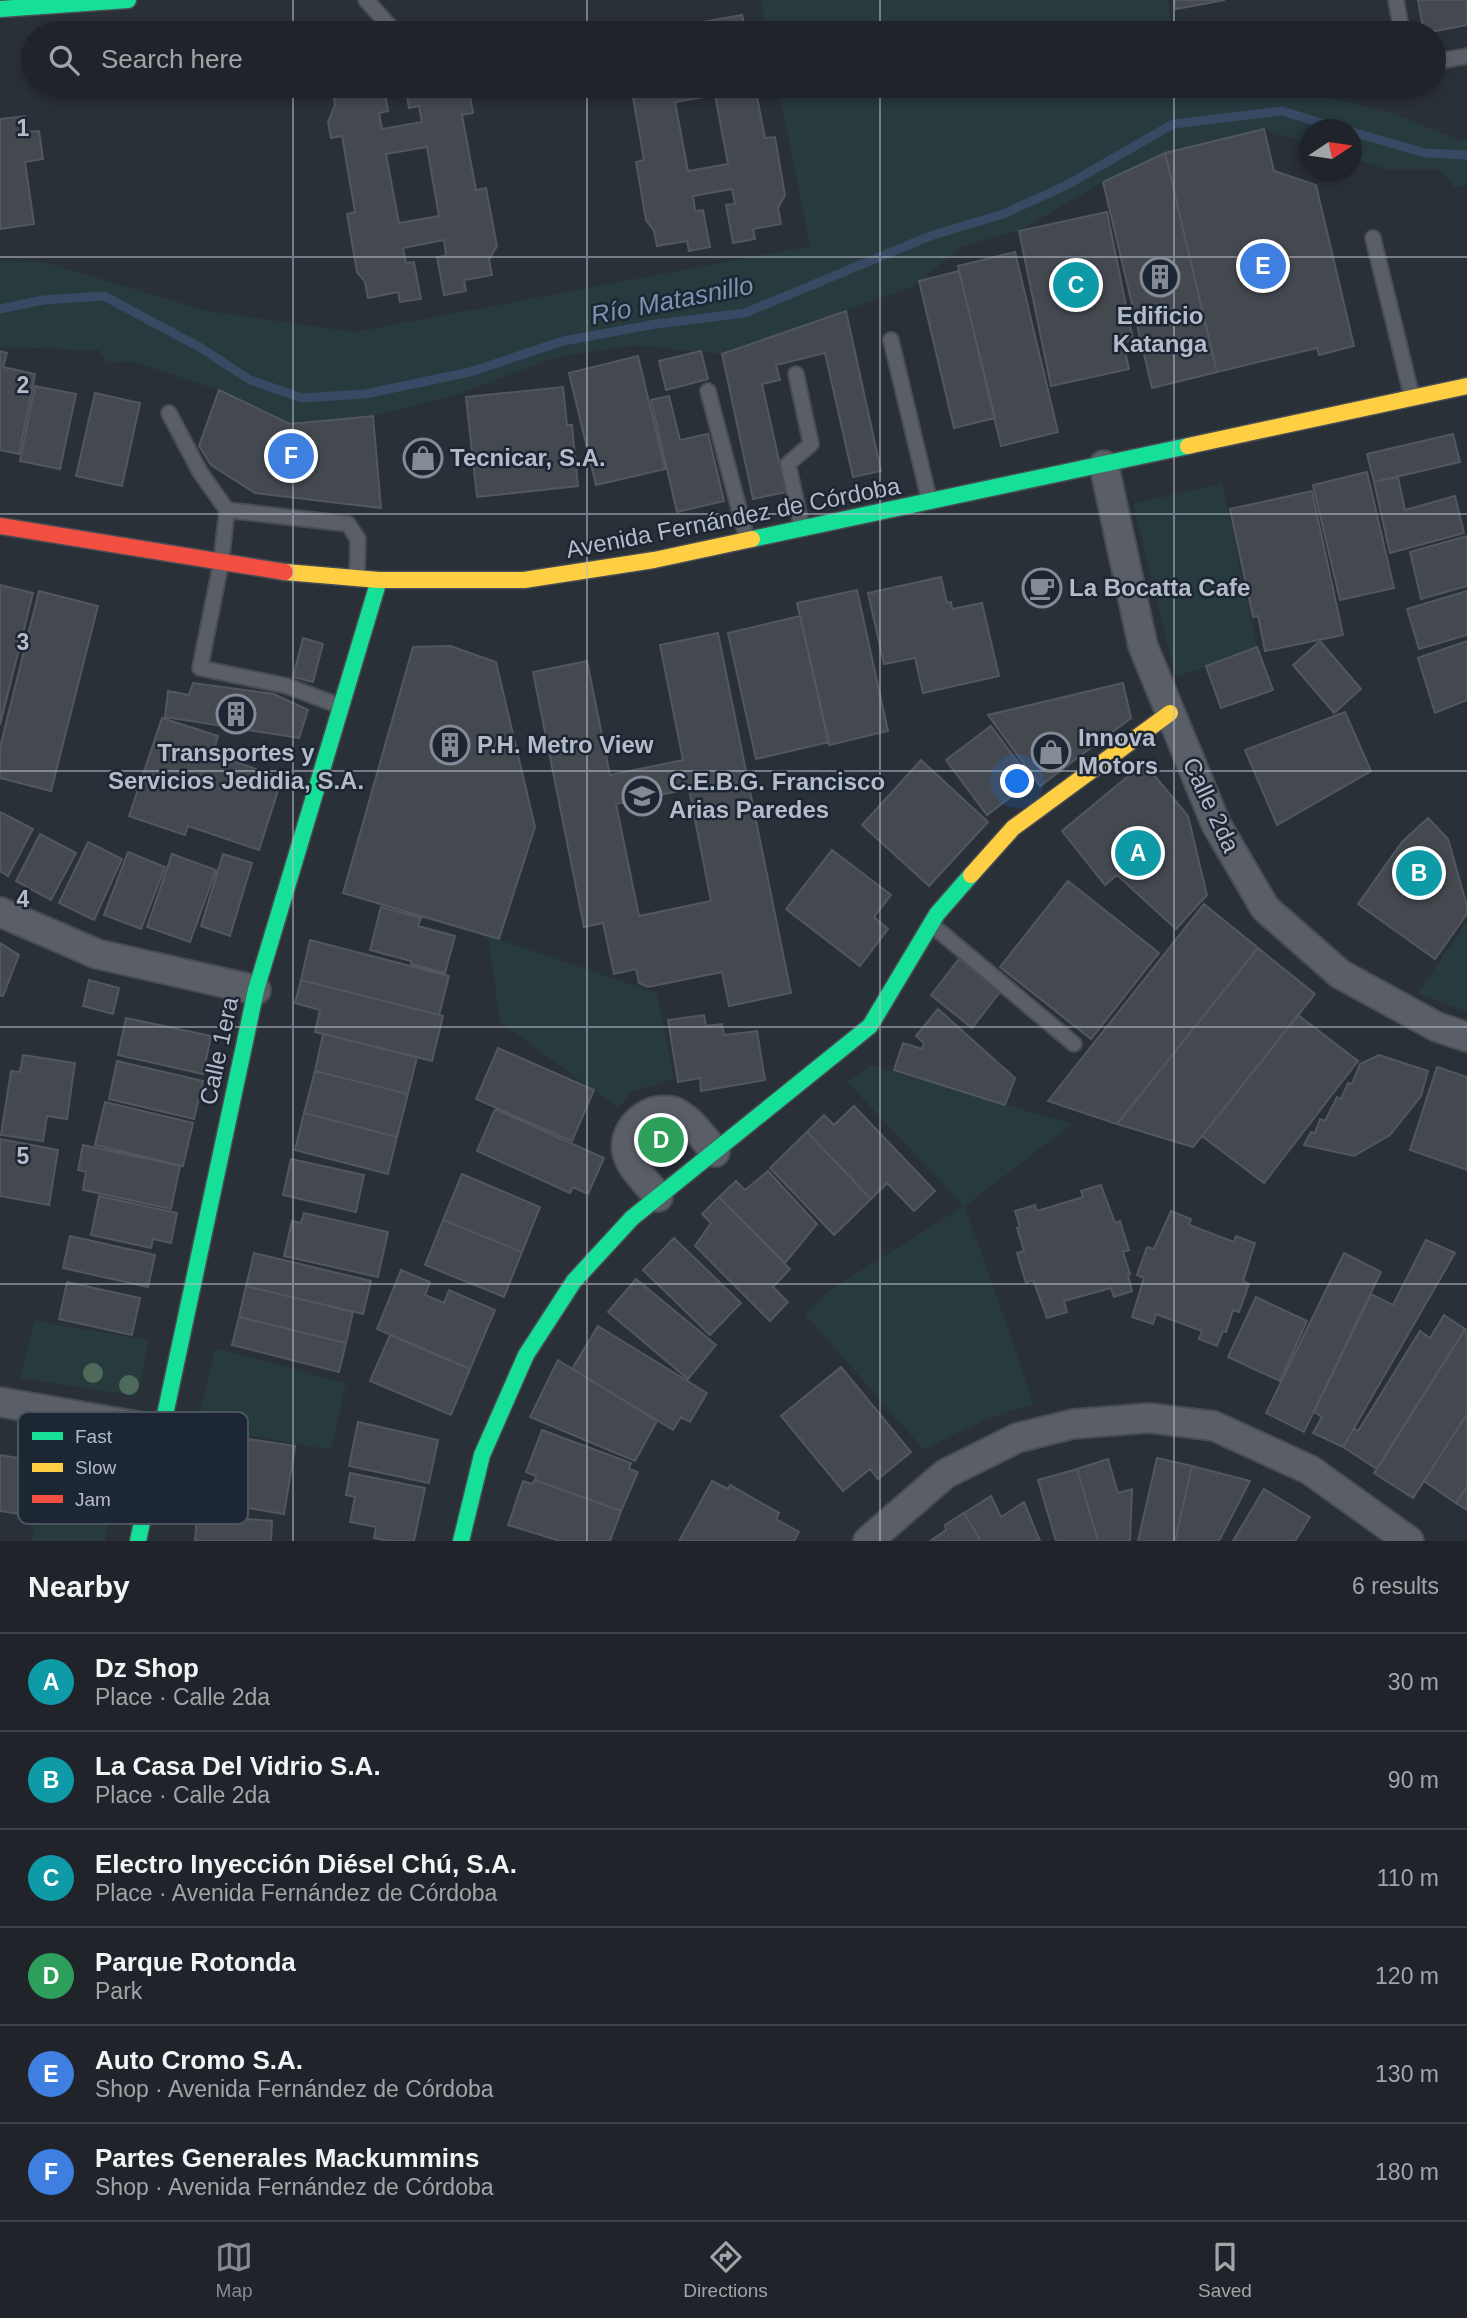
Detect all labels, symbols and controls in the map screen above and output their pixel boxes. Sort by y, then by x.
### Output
search box [21,21,1446,98]
icon: search [45,41,83,79]
text: Search here [101,44,243,74]
text: 1 [17,115,30,141]
north arrow [1299,119,1362,182]
pin: E [1240,240,1286,292]
building icon: Edificio Katanga [1139,256,1181,298]
pin: C [1053,259,1099,311]
water label: Río Matasnillo [588,270,756,330]
place label: Edificio Katanga [1113,302,1208,357]
text: 2 [17,372,29,398]
pin: F [268,430,314,482]
shop icon: Tecnicar, S.A. [402,437,444,479]
place label: Tecnicar, S.A. [450,444,606,471]
street label: Avenida Fernández de Córdoba [564,472,903,563]
cafe icon: La Bocatta Cafe [1021,567,1063,609]
place label: La Bocatta Cafe [1069,574,1250,601]
text: 3 [17,629,29,655]
building icon: Transportes y Servicios Jedidia, S.A. [215,693,257,735]
building icon: P.H. Metro View [429,724,471,766]
place label: Innova Motors [1078,724,1158,779]
place label: P.H. Metro View [477,731,654,758]
shop icon: Innova Motors [1030,731,1072,773]
place label: Transportes y Servicios Jedidia, S.A. [108,739,364,794]
street label: Calle 2da [1178,753,1245,857]
your location [1000,764,1034,798]
place label: C.E.B.G. Francisco Arias Paredes [669,768,885,823]
school or university icon: C.E.B.G. Francisco Arias Paredes [621,775,663,817]
pin: A [1115,827,1161,879]
pin: B [1396,847,1442,899]
text: 4 [17,886,30,912]
street label: Calle 1era [194,994,243,1107]
pin: D [638,1114,684,1166]
text: 5 [17,1143,30,1169]
legend [18,1412,248,1524]
text: Fast [75,1426,113,1447]
text: Slow [75,1457,116,1478]
text: Jam [75,1489,111,1510]
text: Nearby [28,1570,130,1603]
text: 6 results [1352,1573,1439,1599]
text: Dz Shop [95,1653,199,1683]
text: A [43,1669,59,1695]
text: 30 m [1388,1669,1439,1695]
text: Place · Calle 2da [95,1684,270,1710]
text: La Casa Del Vidrio S.A. [95,1751,381,1781]
text: B [43,1767,59,1793]
text: 90 m [1388,1767,1439,1793]
text: Place · Calle 2da [95,1782,270,1808]
text: Electro Inyección Diésel Chú, S.A. [95,1849,517,1879]
text: C [43,1865,59,1891]
text: 110 m [1377,1865,1439,1891]
text: Place · Avenida Fernández de Córdoba [95,1880,497,1906]
text: Parque Rotonda [95,1947,296,1977]
text: D [43,1963,59,1989]
text: 120 m [1375,1963,1439,1989]
text: Park [95,1978,142,2004]
text: Auto Cromo S.A. [95,2045,303,2075]
text: E [43,2061,59,2087]
text: 130 m [1375,2061,1439,2087]
text: Shop · Avenida Fernández de Córdoba [95,2076,494,2102]
text: Partes Generales Mackummins [95,2143,479,2173]
text: F [44,2159,58,2185]
text: 180 m [1375,2159,1439,2185]
text: Shop · Avenida Fernández de Córdoba [95,2174,494,2200]
tab: Map [215,2238,253,2302]
tab: Directions [683,2238,768,2302]
tab: Saved [1198,2238,1252,2302]

